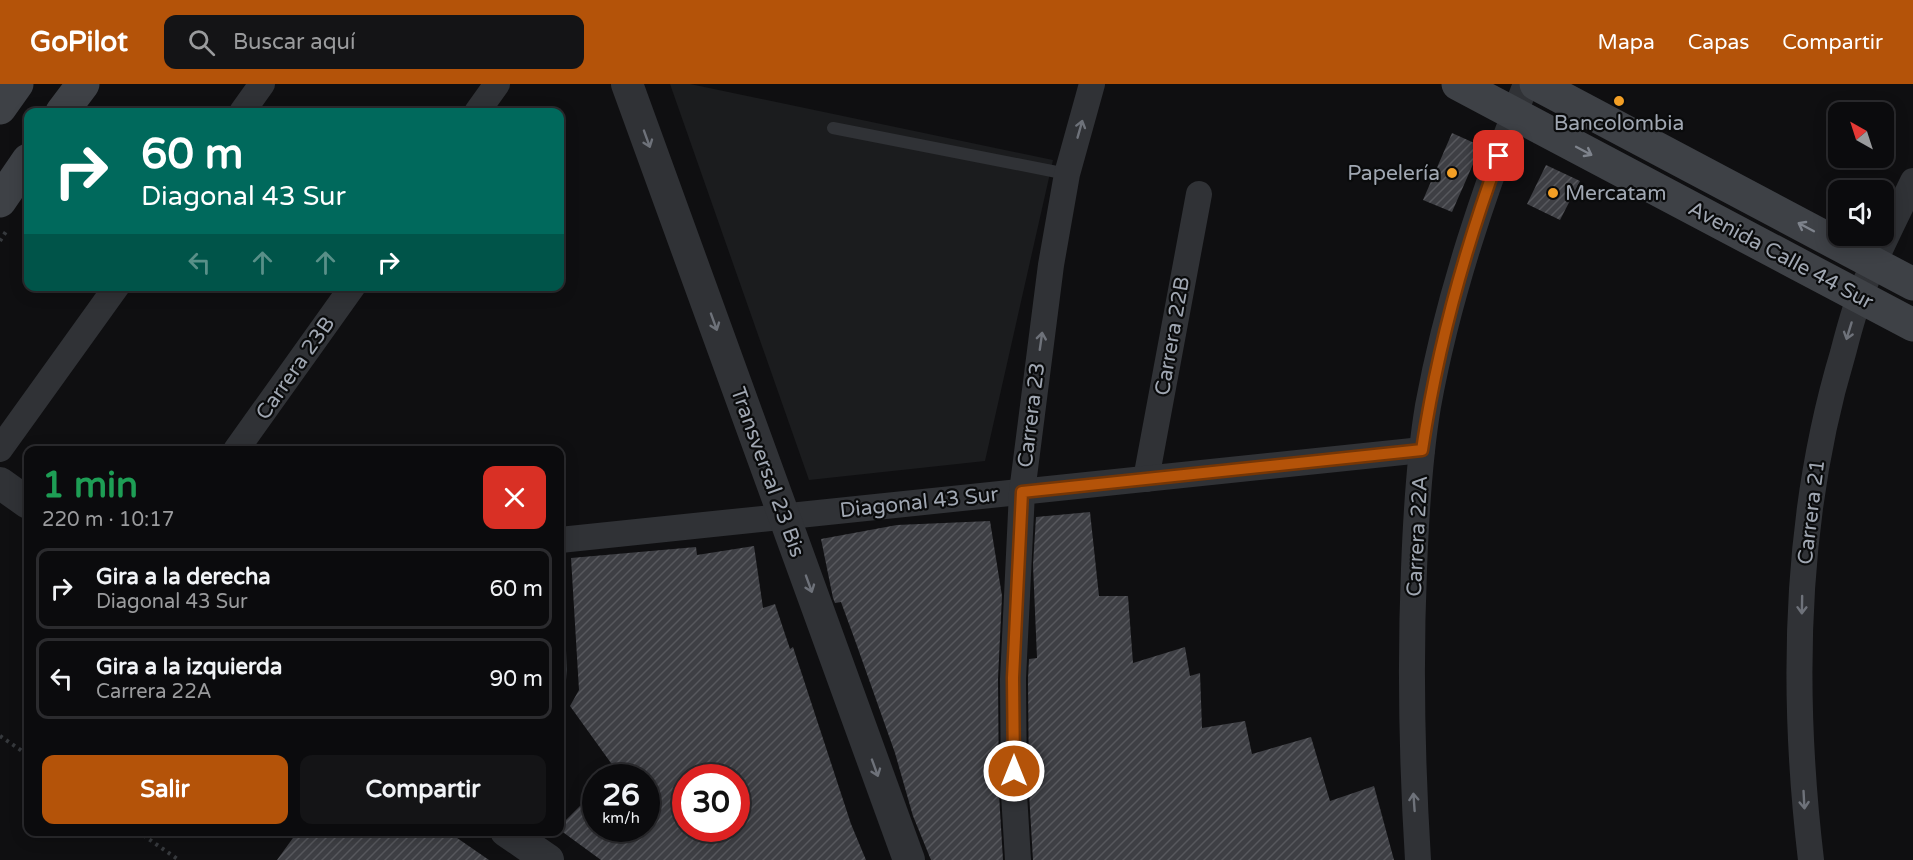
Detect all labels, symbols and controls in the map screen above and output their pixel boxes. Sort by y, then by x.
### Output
search box [164,15,584,69]
text: GoPilot [30,25,128,59]
icon: search [185,26,218,59]
text: Buscar aquí [233,29,355,55]
text: Mapa [1598,30,1655,55]
text: Capas [1688,30,1749,55]
text: Compartir [1782,30,1883,55]
marker: Bancolombia [1612,94,1626,108]
north arrow [1828,102,1894,168]
map controls [1828,102,1894,246]
place label: Bancolombia [1554,111,1684,136]
one-way arrow [1075,120,1086,139]
text: 60 m [141,129,243,180]
one-way arrow [642,129,653,148]
pin [1473,130,1524,181]
icon: right [42,132,120,210]
icon: arrive [1482,139,1515,172]
one-way arrow [1575,145,1592,157]
place label: Papelería [1347,161,1440,186]
marker: Papelería [1445,166,1459,180]
text: Diagonal 43 Sur [141,180,346,213]
button: sound [1828,180,1894,246]
place label: Mercatam [1565,181,1666,206]
marker: Mercatam [1546,186,1560,200]
street label: Avenida Calle 44 Sur [1684,196,1878,315]
one-way arrow [1797,221,1815,232]
icon: left [183,246,216,279]
icon: ahead [246,246,279,279]
icon: ahead [309,246,342,279]
icon: right [372,246,405,279]
street label: Carrera 22B [1150,275,1195,397]
street label: Carrera 23B [251,312,340,425]
one-way arrow [709,312,720,331]
one-way arrow [1843,321,1854,340]
one-way arrow [1035,332,1046,351]
street label: Carrera 23 [1013,361,1050,469]
street label: Transversal 23 Bis [725,384,810,561]
street label: Carrera 21 [1793,458,1830,566]
text: 1 min [42,464,138,507]
button: close [483,466,546,529]
street label: Carrera 22A [1402,475,1433,597]
street label: Diagonal 43 Sur [839,482,1000,523]
text: 220 m · 10:17 [42,508,174,532]
text: Gira a la derecha [96,564,271,590]
icon: right [45,572,78,605]
one-way arrow [804,574,815,593]
text: 60 m [489,576,543,602]
text: Diagonal 43 Sur [96,590,248,614]
one-way arrow [1796,595,1807,615]
text: Gira a la izquierda [96,654,282,680]
icon: left [45,662,78,695]
text: 90 m [489,666,543,692]
text: Carrera 22A [96,680,212,704]
position arrow [982,739,1046,803]
button: Salir [42,755,288,824]
button: Compartir [300,755,546,824]
one-way arrow [871,758,882,777]
speed limit sign: 30 [672,764,750,842]
text: 26 [602,777,640,814]
one-way arrow [1799,789,1810,809]
one-way arrow [1408,792,1419,812]
text: km/h [602,809,640,827]

